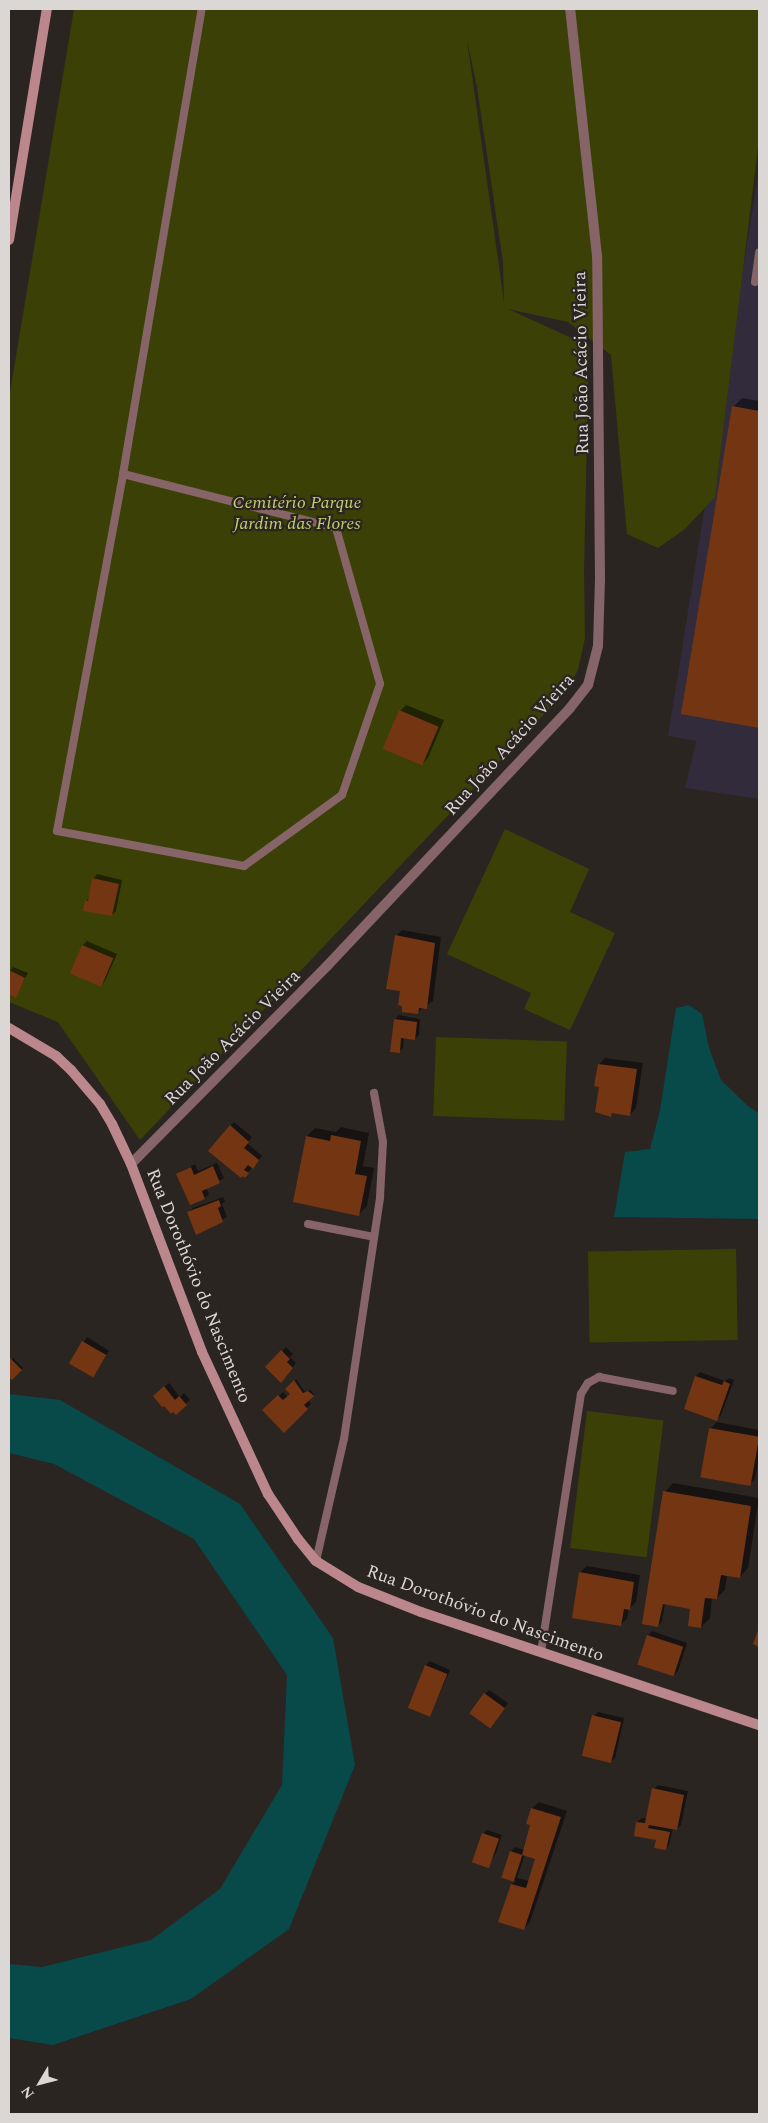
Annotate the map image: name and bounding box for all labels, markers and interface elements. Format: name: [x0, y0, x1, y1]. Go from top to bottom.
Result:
street label: Rua João Acácio Vieira: [570, 271, 594, 455]
park label: Cemitério Parque Jardim das Flores: [233, 493, 361, 536]
street label: Rua João Acácio Vieira: [441, 670, 579, 820]
street label: Rua João Acácio Vieira: [161, 966, 305, 1110]
street label: Rua Dorothóvio do Nascimento: [141, 1166, 255, 1406]
street label: Rua Dorothóvio do Nascimento: [363, 1561, 607, 1667]
north arrow: [15, 2058, 65, 2108]
text: N: [16, 2081, 39, 2103]

